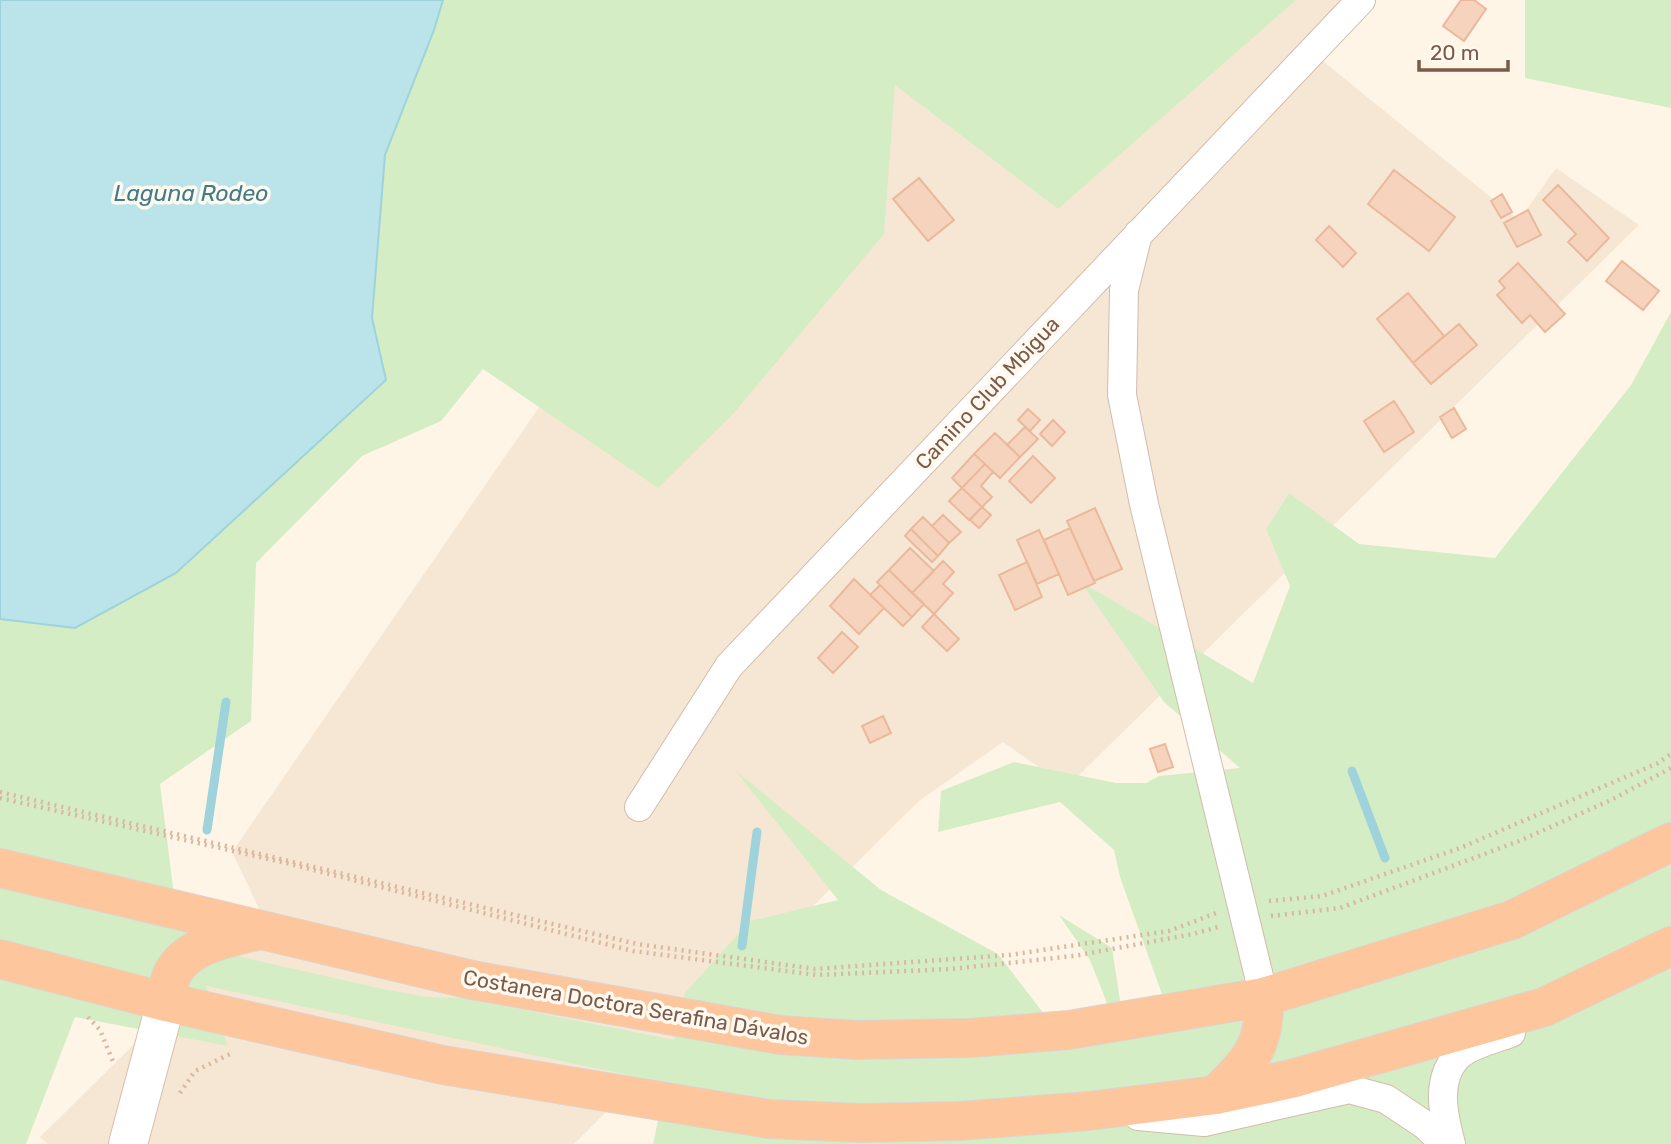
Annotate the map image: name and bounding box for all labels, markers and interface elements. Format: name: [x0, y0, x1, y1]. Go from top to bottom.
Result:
scale bar: [1419, 28, 1508, 72]
text: 20 m: [1430, 40, 1479, 65]
water label: Laguna Rodeo: [114, 179, 268, 207]
street label: Camino Club Mbigua: [910, 311, 1064, 475]
street label: Costanera Doctora Serafina Dávalos: [461, 964, 811, 1050]

